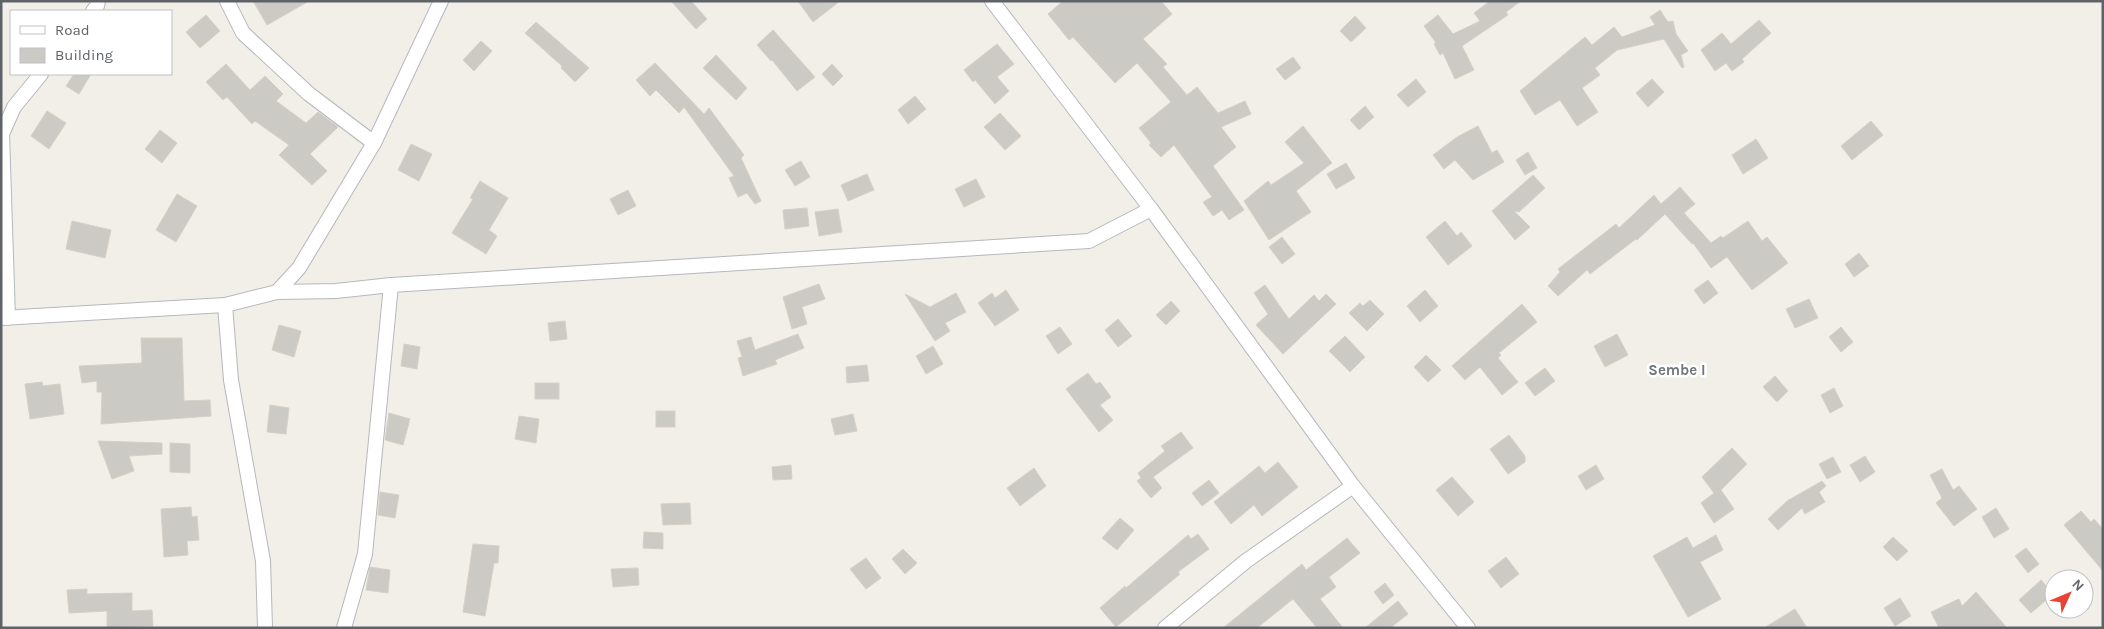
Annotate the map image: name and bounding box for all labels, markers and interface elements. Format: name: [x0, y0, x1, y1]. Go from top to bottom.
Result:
legend: [10, 10, 172, 75]
text: Road: [55, 21, 90, 39]
text: Building: [55, 46, 113, 64]
district label: Sembe I: [1648, 361, 1706, 379]
north arrow: [2044, 569, 2094, 619]
text: N: [2068, 576, 2088, 595]

